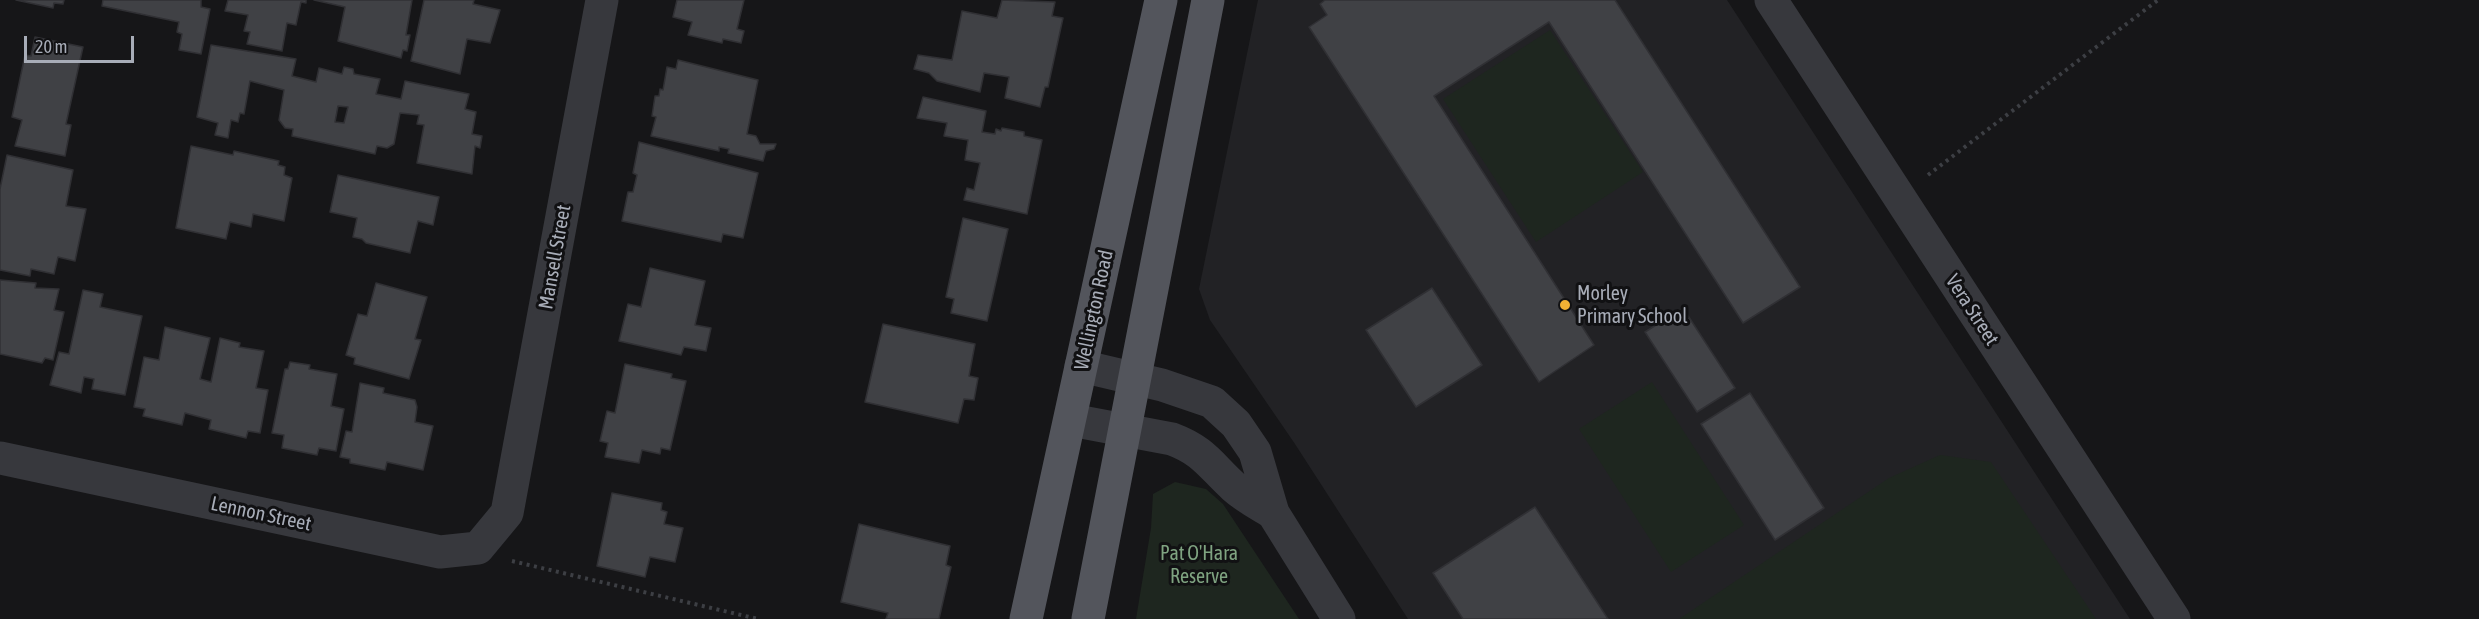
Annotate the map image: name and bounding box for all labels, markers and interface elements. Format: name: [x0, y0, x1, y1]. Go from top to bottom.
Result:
scale bar: [27, 24, 136, 62]
text: 20 m: [35, 36, 67, 57]
street label: Mansell Street: [534, 203, 576, 311]
street label: Wellington Road: [1070, 248, 1118, 372]
street label: Vera Street: [1940, 270, 2004, 350]
place label: Morley Primary School: [1577, 282, 1687, 329]
marker: Morley Primary School: [1558, 298, 1572, 312]
street label: Lennon Street: [209, 492, 313, 536]
park label: Pat O'Hara Reserve: [1160, 542, 1238, 589]

